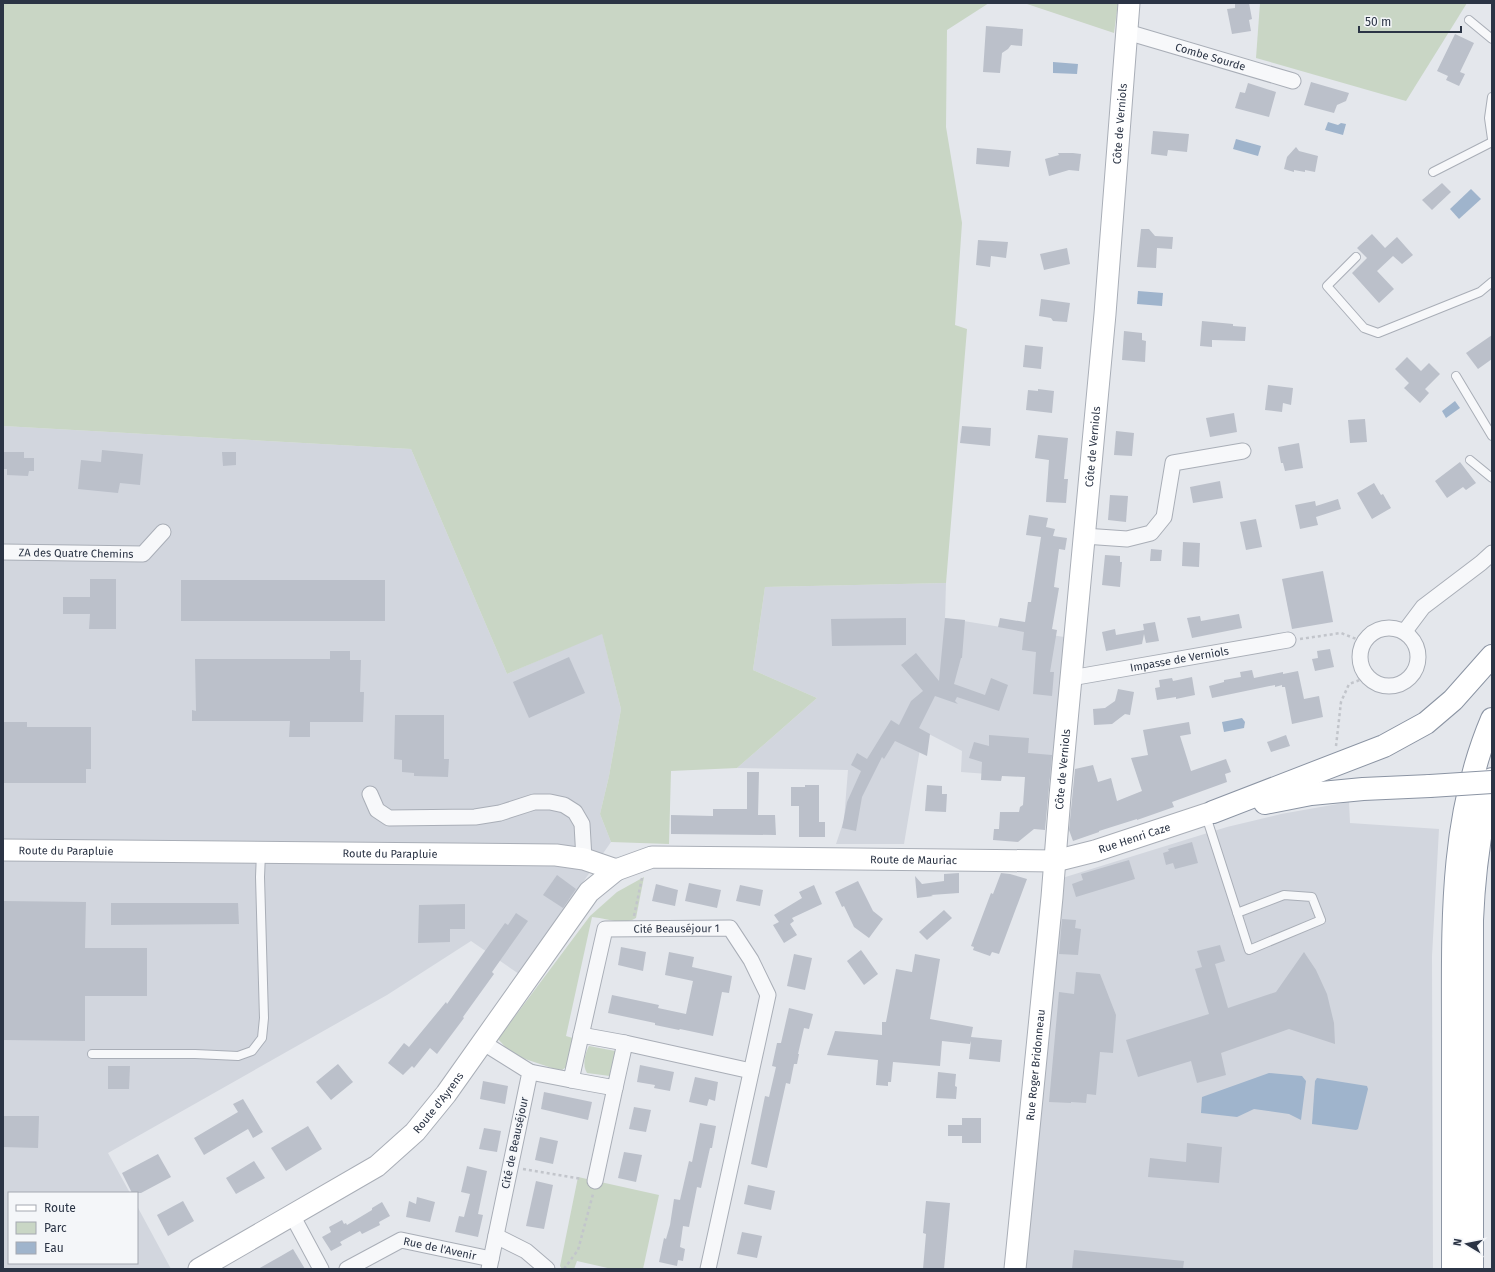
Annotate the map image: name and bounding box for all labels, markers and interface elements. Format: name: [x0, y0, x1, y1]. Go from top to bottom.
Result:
scale bar: [1359, 8, 1461, 34]
text: 50 m: [1365, 15, 1391, 29]
street label: Combe Sourde: [1174, 40, 1247, 73]
street label: Côte de Verniols: [1110, 83, 1129, 165]
street label: Côte de Verniols: [1082, 406, 1103, 488]
street label: ZA des Quatre Chemins: [18, 546, 134, 560]
street label: Impasse de Verniols: [1129, 644, 1230, 674]
street label: Côte de Verniols: [1052, 728, 1073, 810]
street label: Rue Henri Caze: [1097, 820, 1172, 856]
street label: Route du Parapluie: [18, 844, 114, 857]
street label: Route du Parapluie: [342, 847, 438, 860]
street label: Route de Mauriac: [870, 853, 957, 867]
street label: Cité Beauséjour 1: [633, 922, 720, 935]
street label: Rue Roger Bridonneau: [1023, 1009, 1047, 1121]
street label: Route d'Ayrens: [410, 1070, 466, 1136]
street label: Cité de Beauséjour: [499, 1095, 531, 1190]
legend: [8, 1192, 138, 1264]
text: Route: [44, 1201, 76, 1215]
text: Parc: [44, 1221, 67, 1235]
north arrow: [1447, 1224, 1487, 1264]
street label: Rue de l'Avenir: [402, 1234, 478, 1262]
text: N: [1451, 1238, 1465, 1247]
text: Eau: [44, 1241, 64, 1255]

